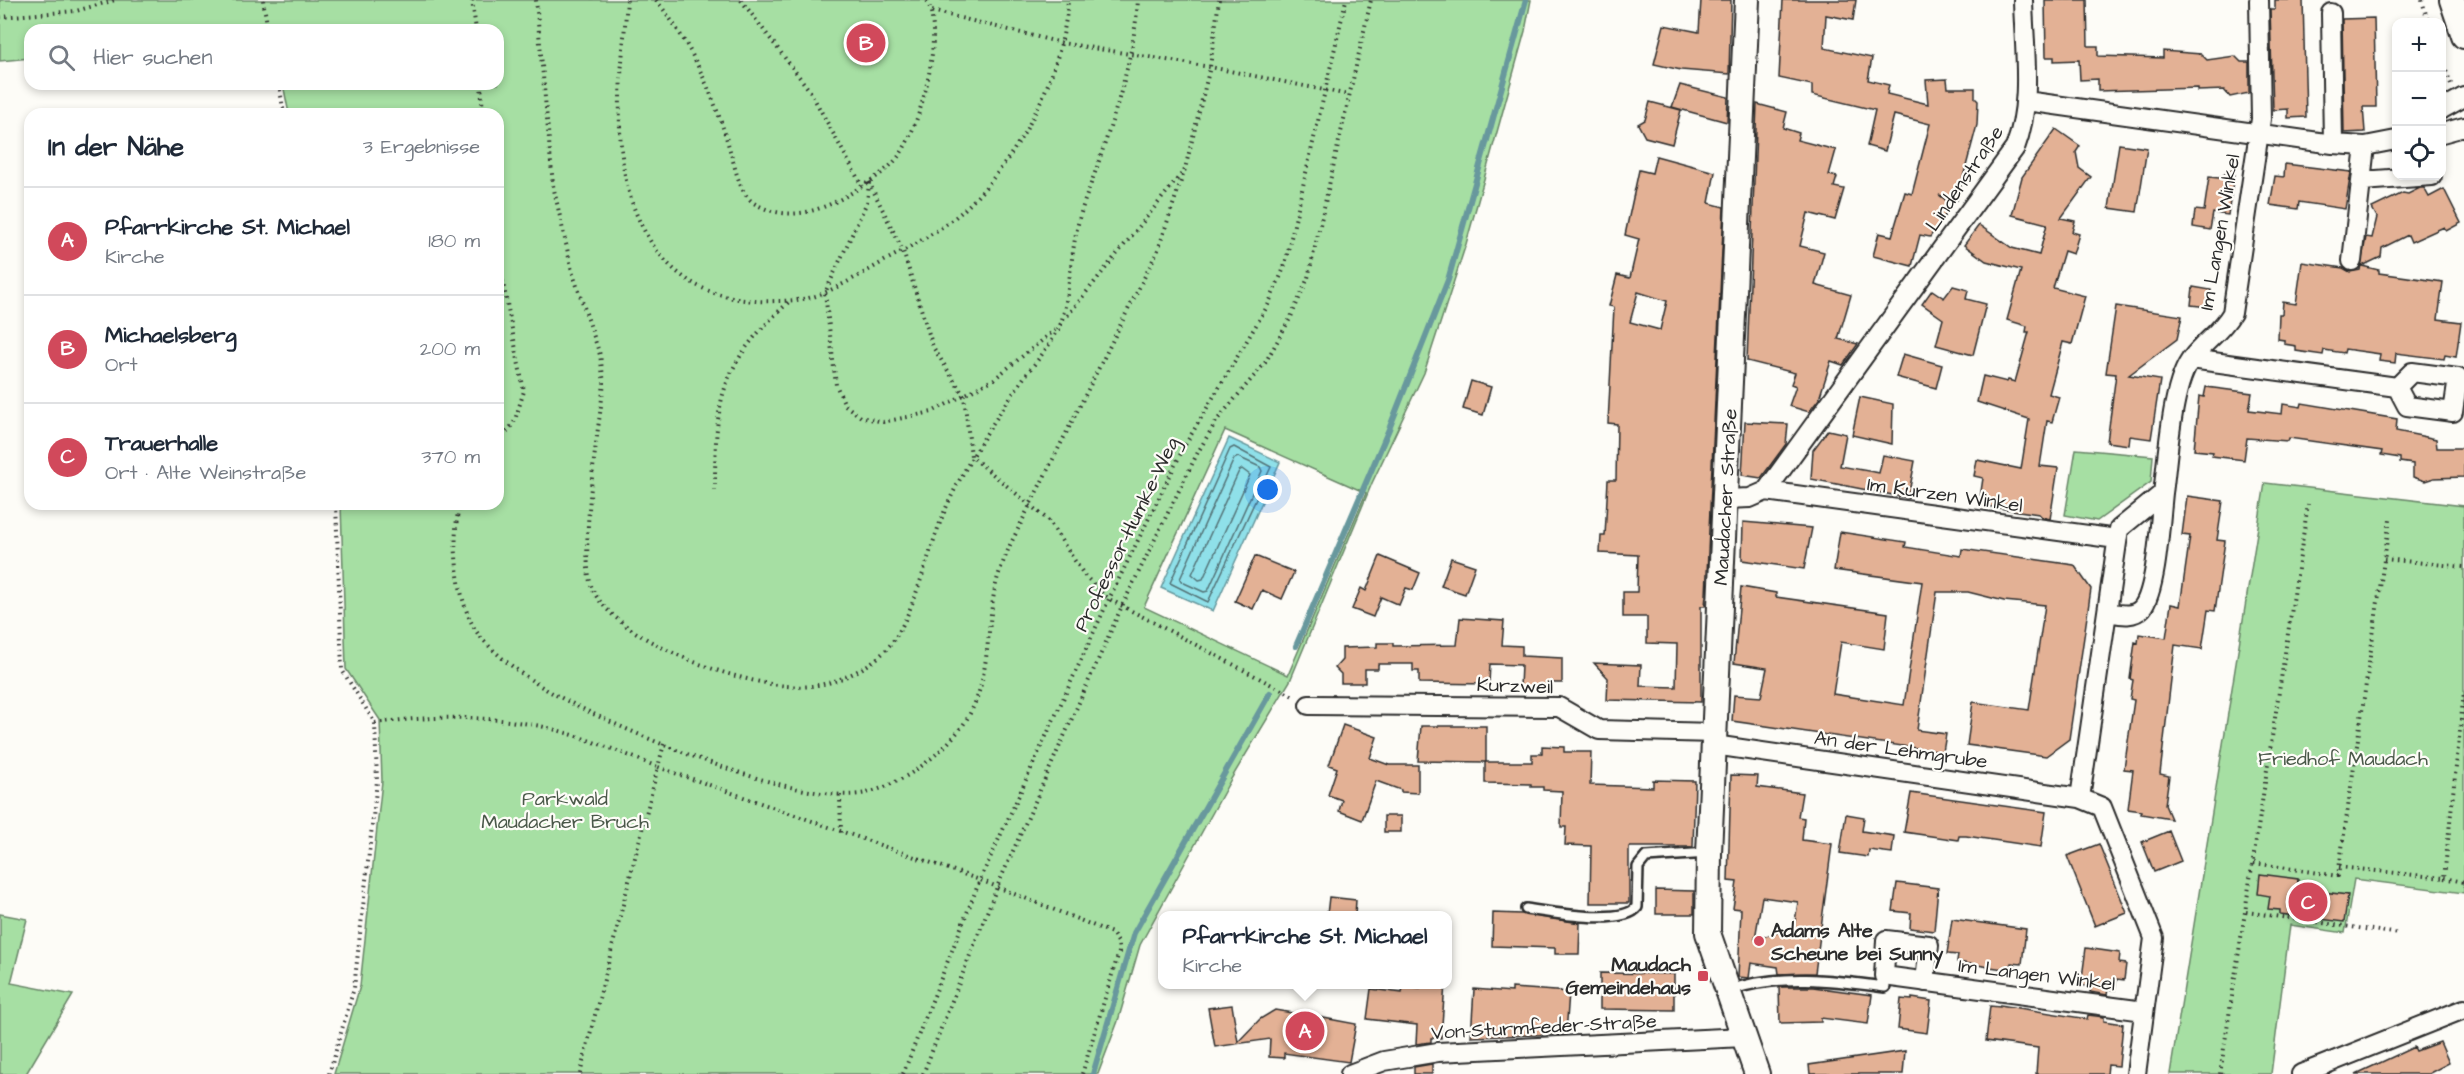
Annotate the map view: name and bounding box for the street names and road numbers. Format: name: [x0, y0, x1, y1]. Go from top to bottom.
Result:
street label: Lindenstraße: [1919, 120, 2011, 237]
street label: Im Langen Winkel: [2192, 152, 2248, 313]
street label: Maudacher Straße: [1707, 408, 1745, 586]
street label: Professor-Humke-Weg: [1068, 432, 1187, 637]
street label: Im Kurzen Winkel: [1865, 470, 2024, 520]
street label: Kurzweil: [1476, 671, 1554, 701]
street label: An der Lehmgrube: [1812, 724, 1989, 777]
street label: Im Langen Winkel: [1957, 951, 2117, 999]
street label: Von-Sturmfeder-Straße: [1431, 1007, 1658, 1047]

